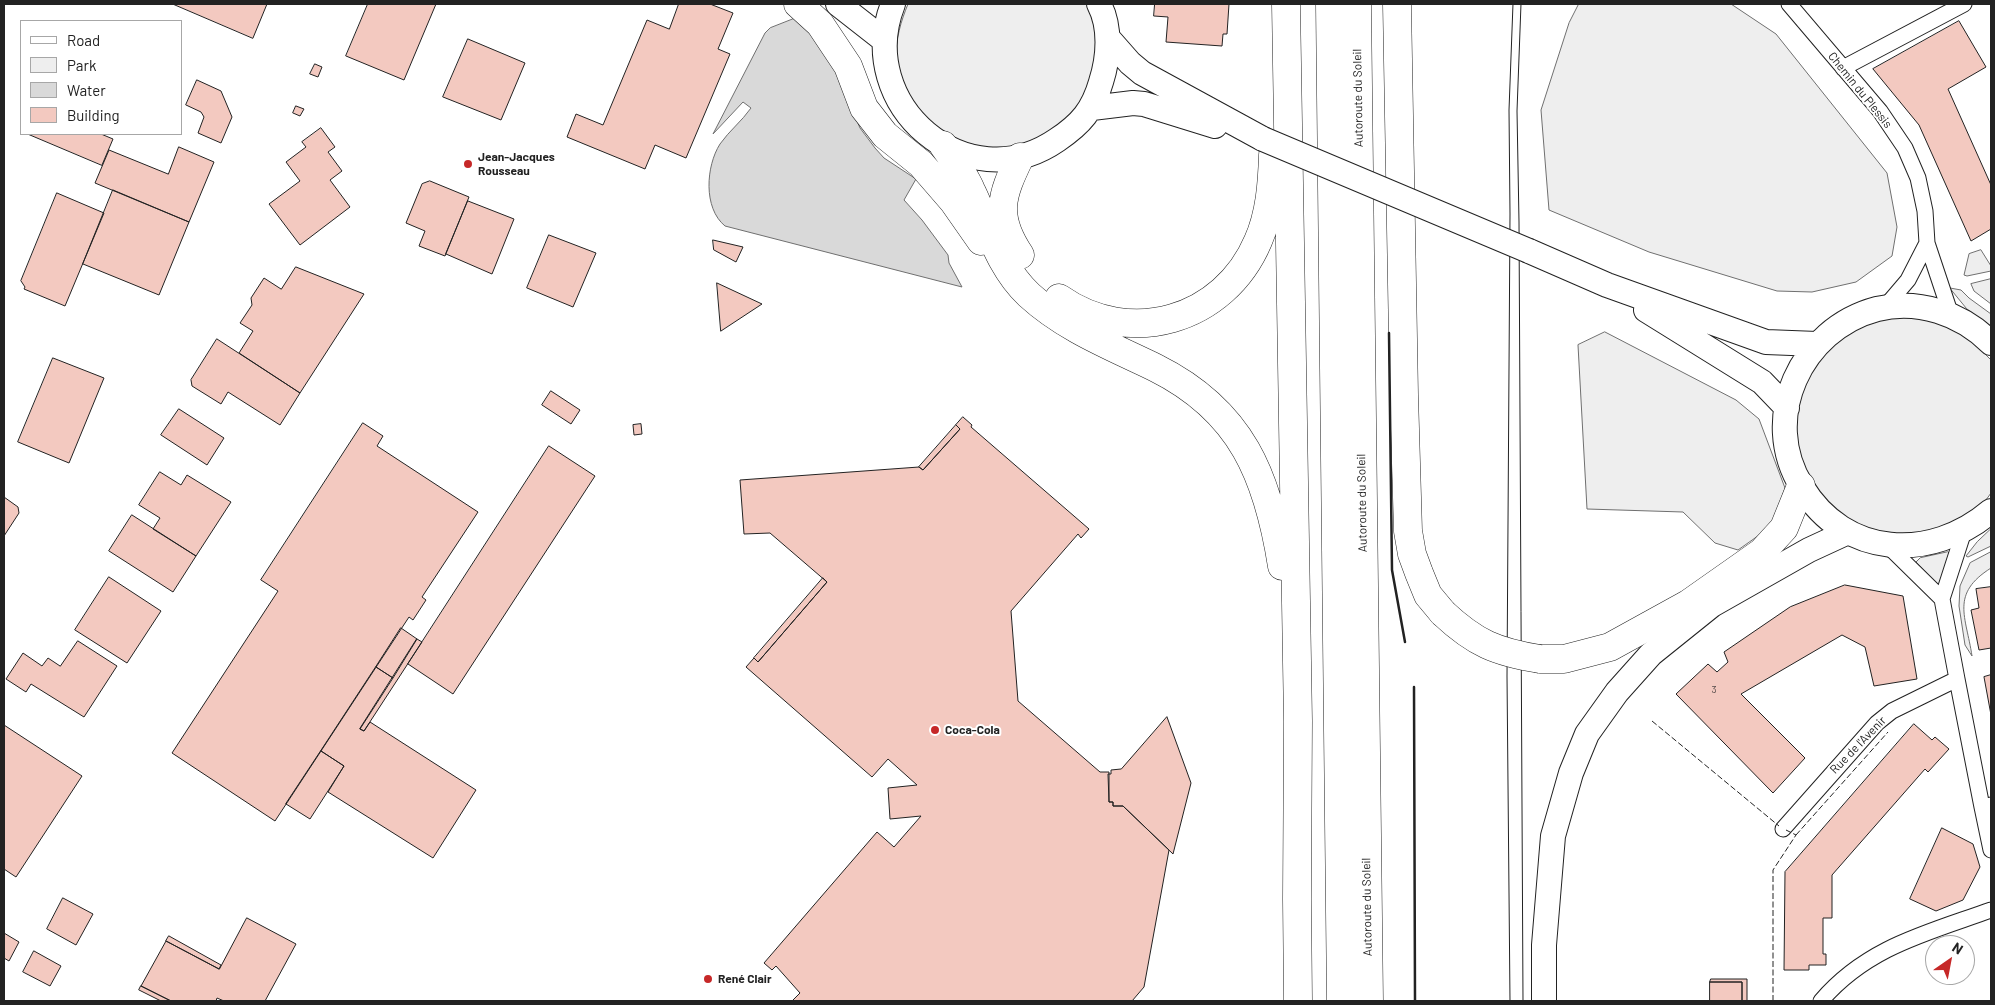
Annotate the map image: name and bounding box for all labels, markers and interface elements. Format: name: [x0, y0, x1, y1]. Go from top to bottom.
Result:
legend: [20, 20, 182, 135]
text: Road: [67, 31, 100, 49]
street label: Autoroute du Soleil: [1350, 49, 1366, 147]
street label: Chemin du Plessis: [1825, 49, 1895, 131]
text: Park: [67, 56, 96, 74]
text: Water: [67, 81, 106, 99]
text: Building: [67, 106, 120, 124]
place label: Jean-Jacques Rousseau: [478, 150, 555, 178]
marker: Jean-Jacques Rousseau: [462, 158, 474, 170]
street label: Autoroute du Soleil: [1354, 454, 1370, 552]
house number: 3: [1711, 684, 1717, 696]
street label: Rue de l'Avenir: [1827, 713, 1889, 777]
place label: Coca-Cola: [945, 723, 1000, 737]
marker: Coca-Cola: [929, 724, 941, 736]
street label: Autoroute du Soleil: [1359, 858, 1375, 956]
north arrow: [1925, 935, 1975, 985]
text: N: [1949, 938, 1966, 958]
place label: René Clair: [718, 972, 772, 986]
marker: René Clair: [702, 973, 714, 985]

